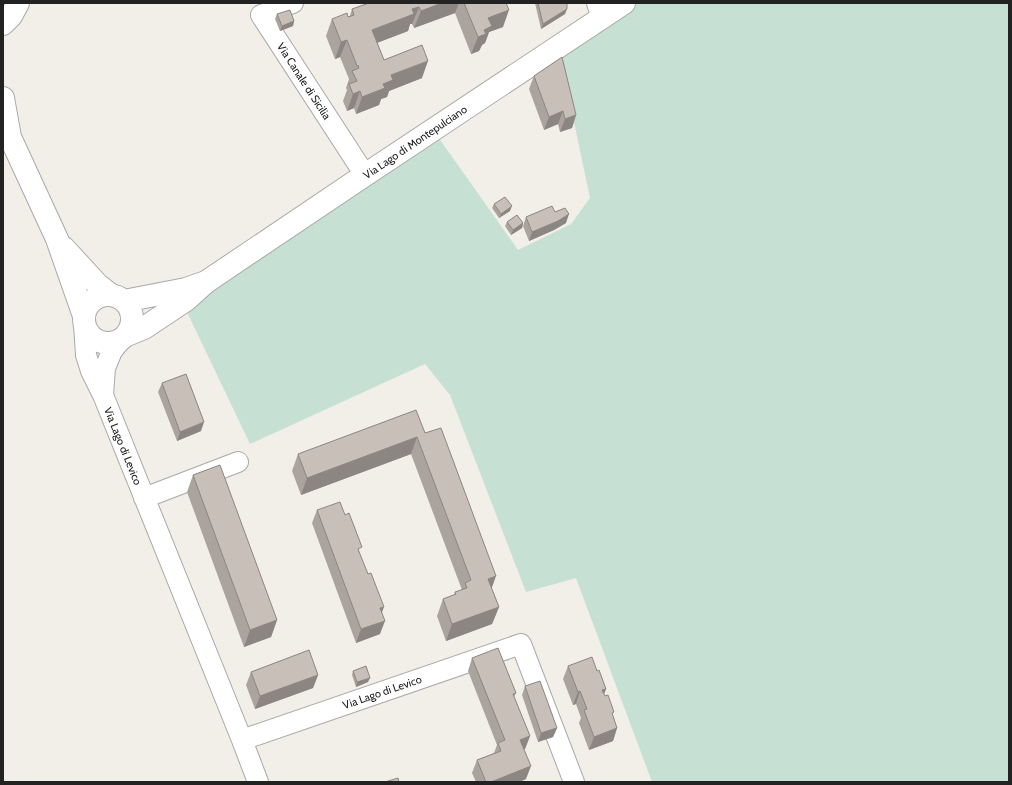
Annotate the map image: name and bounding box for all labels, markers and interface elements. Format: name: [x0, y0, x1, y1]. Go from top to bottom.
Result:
street label: Via Canale di Sicilia: [274, 40, 334, 123]
street label: Via Lago di Montepulciano: [360, 102, 470, 182]
street label: Via Lago di Levico: [101, 405, 145, 487]
street label: Via Lago di Levico: [341, 672, 423, 712]

